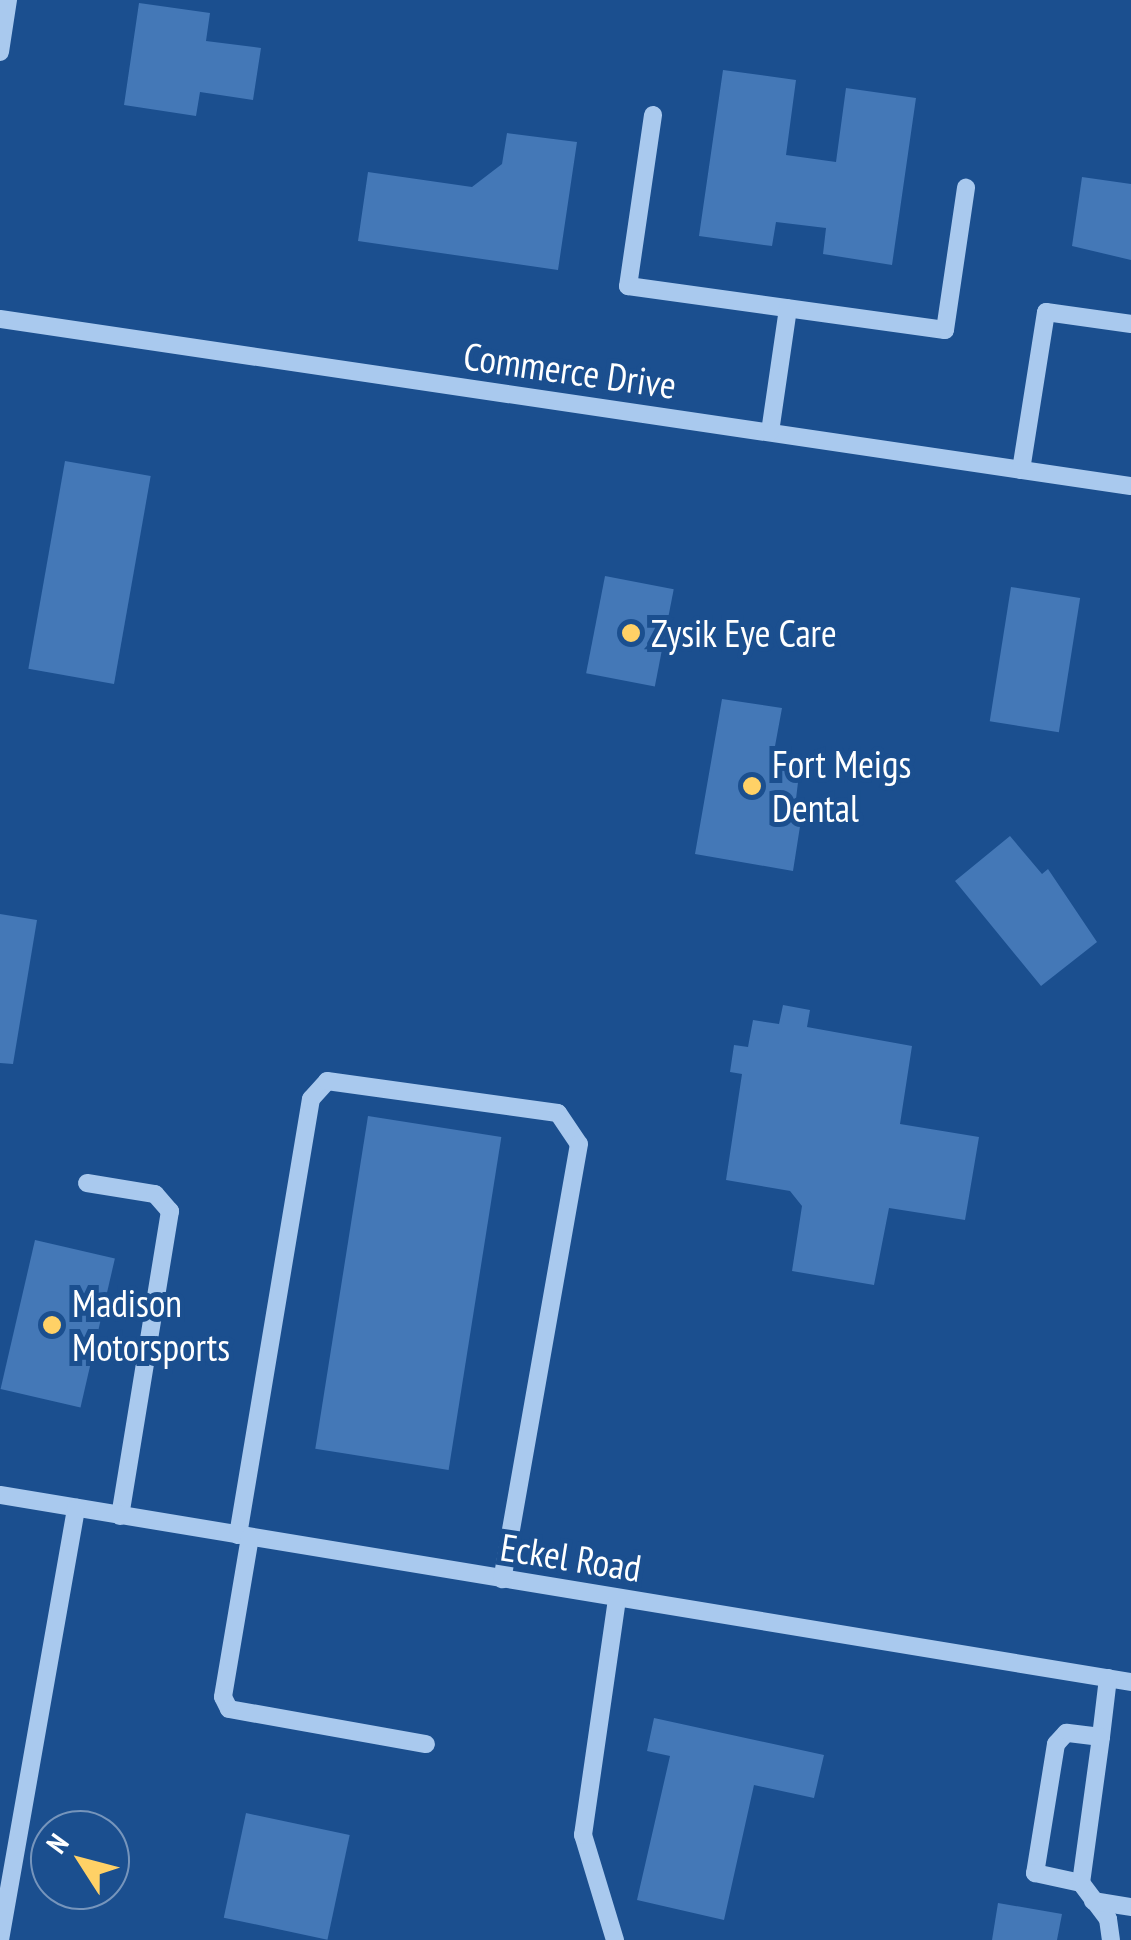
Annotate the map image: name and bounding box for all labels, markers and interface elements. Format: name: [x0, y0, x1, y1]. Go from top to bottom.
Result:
street label: Commerce Drive: [461, 333, 679, 407]
place label: Zysik Eye Care: [651, 610, 838, 656]
marker: Zysik Eye Care: [620, 622, 642, 644]
place label: Fort Meigs Dental: [772, 741, 911, 831]
marker: Fort Meigs Dental: [741, 775, 763, 797]
place label: Madison Motorsports: [72, 1280, 230, 1370]
marker: Madison Motorsports: [41, 1314, 63, 1336]
street label: Eckel Road: [497, 1523, 645, 1591]
north arrow: [30, 1810, 130, 1910]
text: N: [38, 1826, 76, 1860]

